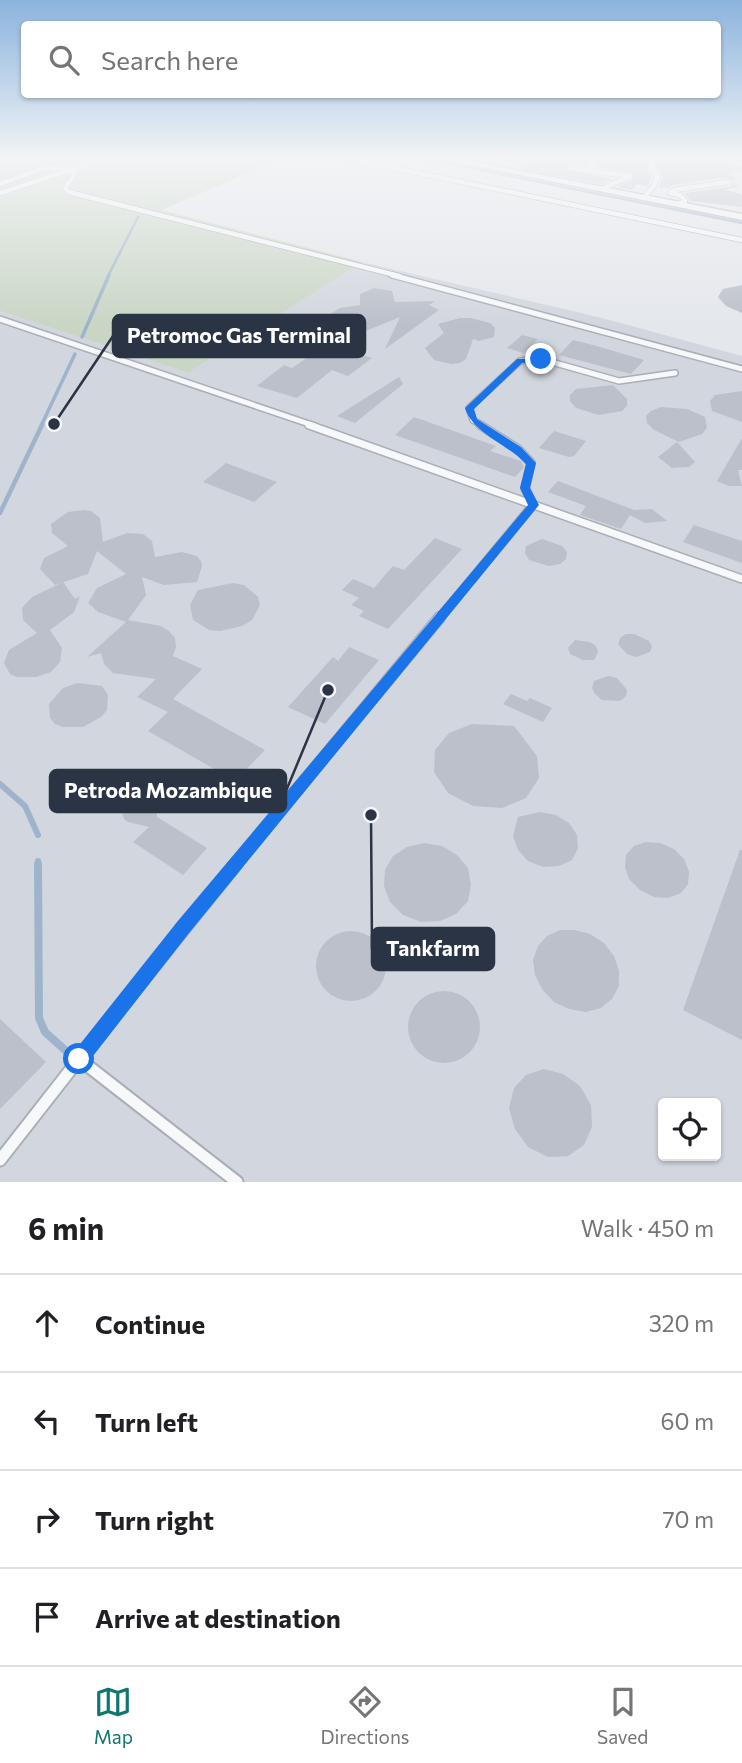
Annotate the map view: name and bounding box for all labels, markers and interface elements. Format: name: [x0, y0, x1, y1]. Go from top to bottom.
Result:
search box: [21, 21, 721, 98]
icon: search: [45, 41, 83, 79]
text: Search here: [101, 44, 239, 75]
callout: Petromoc Gas Terminal: [113, 315, 365, 357]
text: Petromoc Gas Terminal: [127, 322, 351, 347]
route end: [525, 343, 556, 374]
callout: Petroda Mozambique: [50, 770, 286, 812]
text: Petroda Mozambique: [64, 777, 272, 802]
callout: Tankfarm: [372, 928, 494, 970]
text: Tankfarm: [386, 935, 480, 960]
route start: [63, 1043, 94, 1074]
map controls: [658, 1098, 721, 1161]
button: locate: [658, 1098, 721, 1161]
text: 6 min: [28, 1209, 104, 1246]
text: Walk · 450 m: [581, 1214, 714, 1242]
icon: ahead: [28, 1304, 66, 1342]
text: Continue: [95, 1308, 205, 1339]
text: 320 m: [649, 1309, 714, 1337]
icon: left: [28, 1402, 66, 1440]
text: Turn left: [95, 1406, 198, 1437]
text: 60 m: [661, 1407, 714, 1435]
icon: right: [28, 1500, 66, 1538]
text: Turn right: [95, 1504, 214, 1535]
text: 70 m: [662, 1505, 714, 1533]
icon: arrive: [28, 1598, 66, 1636]
text: Arrive at destination: [95, 1602, 341, 1633]
tab: Map: [94, 1683, 133, 1748]
tab: Directions: [320, 1683, 410, 1748]
tab: Saved: [597, 1683, 648, 1748]

